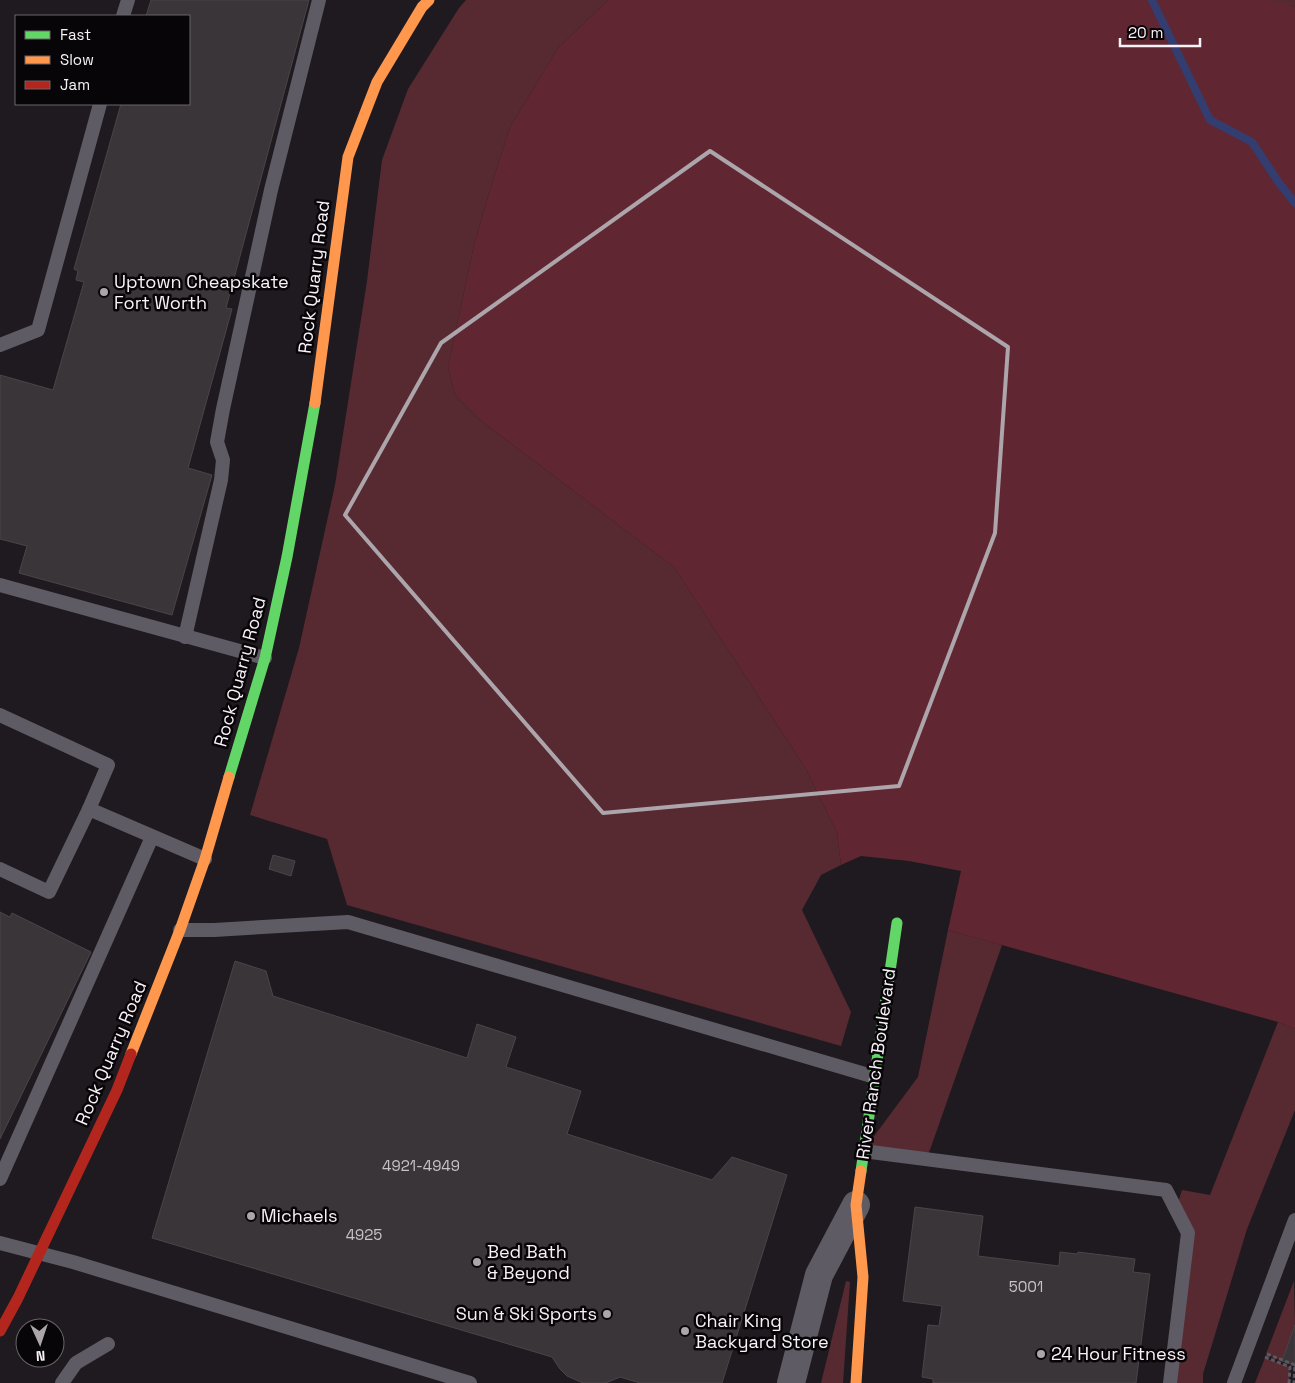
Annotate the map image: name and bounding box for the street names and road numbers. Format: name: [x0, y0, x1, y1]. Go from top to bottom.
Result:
street label: Rock Quarry Road: [293, 199, 334, 355]
street label: Rock Quarry Road: [208, 594, 271, 749]
street label: River Ranch Boulevard: [851, 967, 900, 1161]
street label: Rock Quarry Road: [70, 977, 151, 1128]

